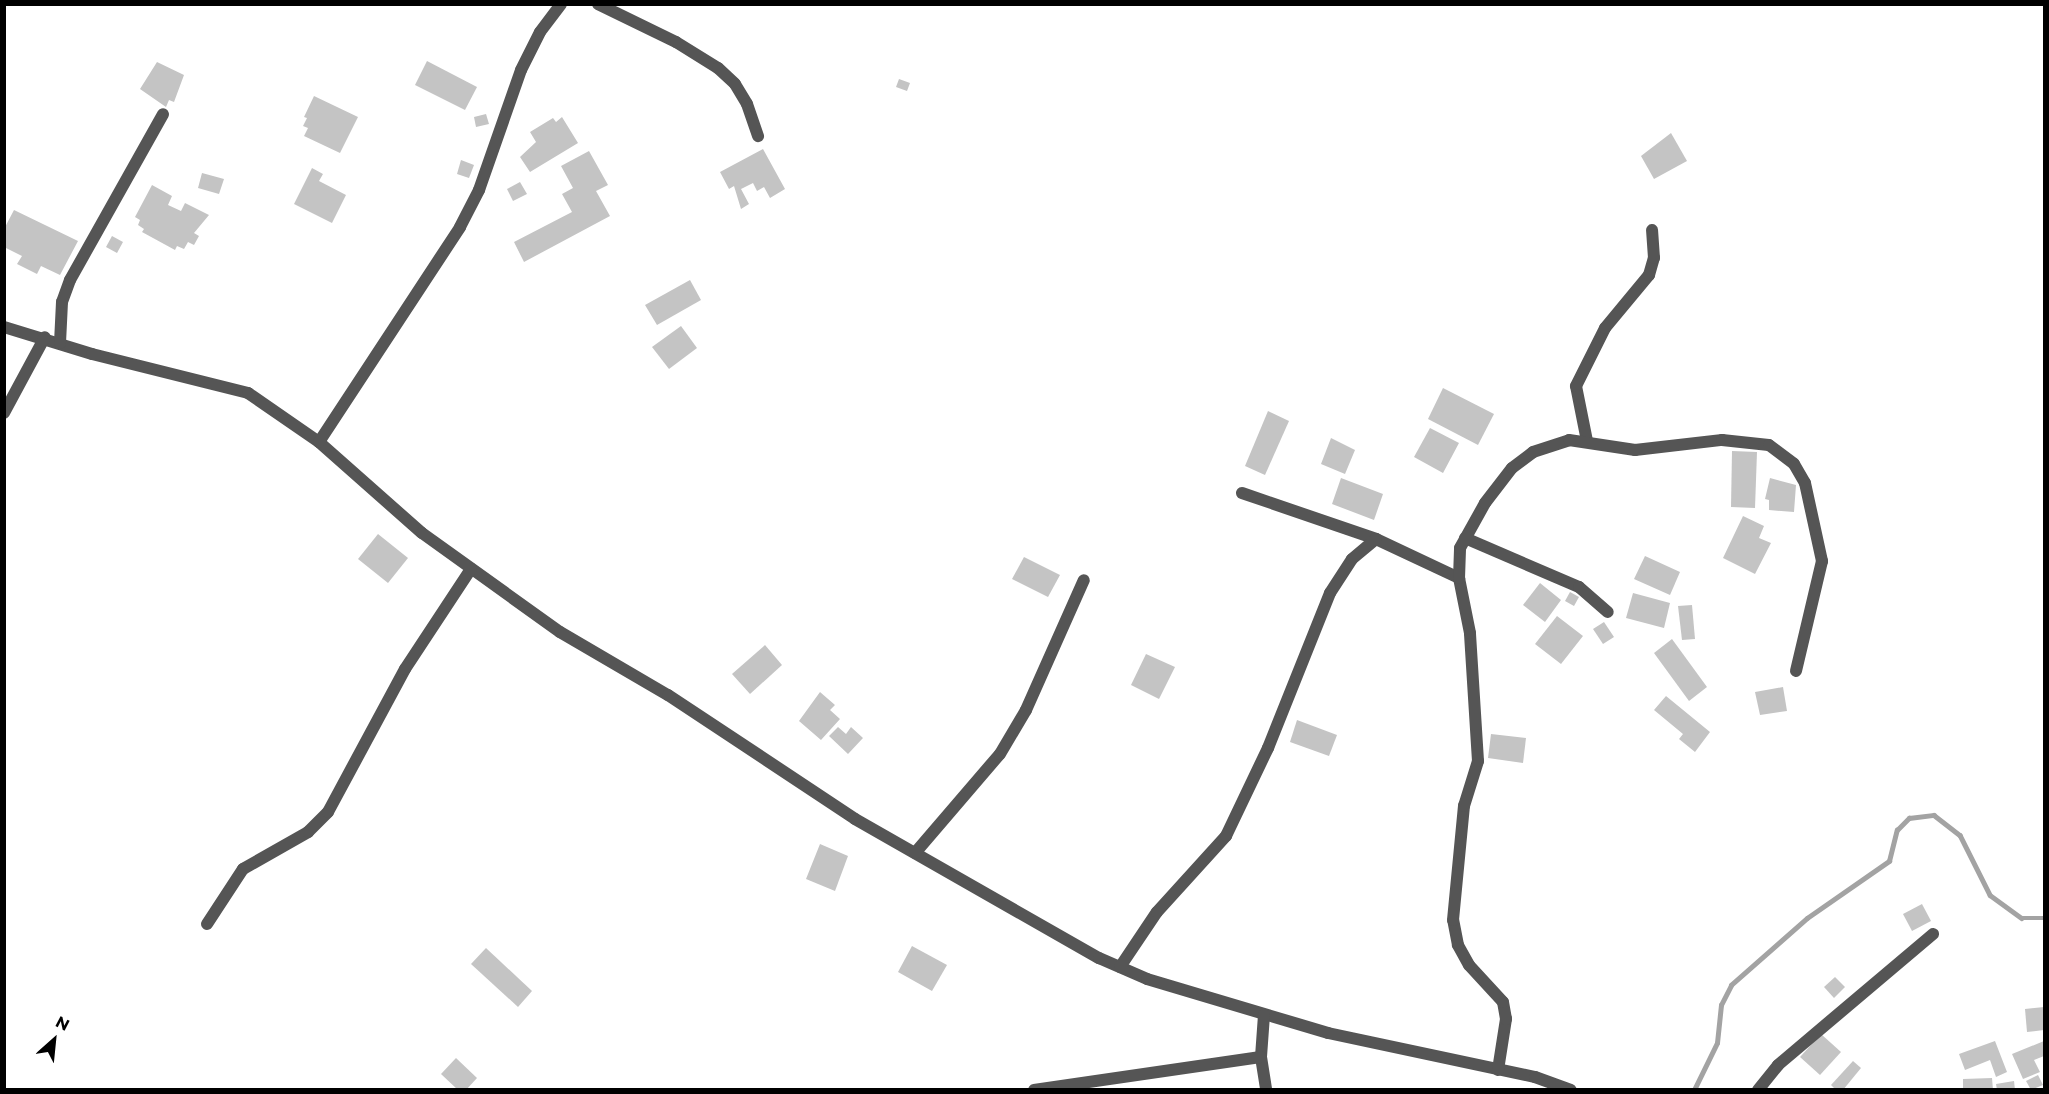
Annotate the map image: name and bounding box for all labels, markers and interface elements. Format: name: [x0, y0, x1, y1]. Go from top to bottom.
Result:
north arrow: [24, 1010, 84, 1070]
text: N: [52, 1012, 72, 1035]

